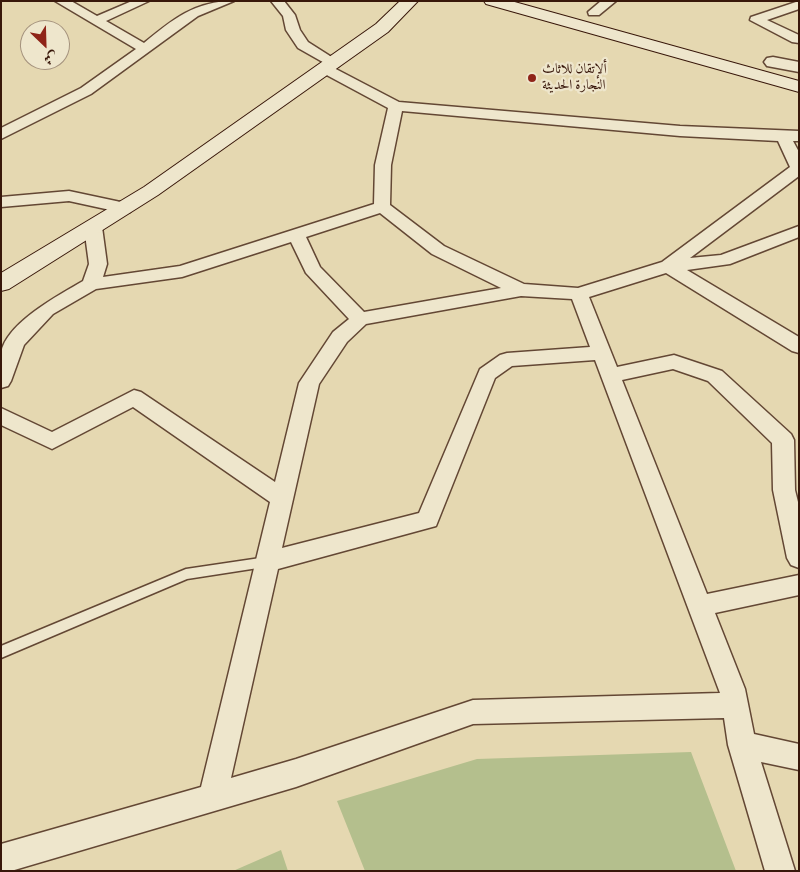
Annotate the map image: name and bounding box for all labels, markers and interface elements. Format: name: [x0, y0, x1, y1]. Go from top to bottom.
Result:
north arrow: [20, 20, 70, 70]
text: ش: [41, 48, 61, 69]
place label: ألإتقان للاثاث النجارة الحديثة: [542, 62, 607, 94]
marker: ألإتقان للاثاث النجارة الحديثة: [526, 72, 538, 84]

